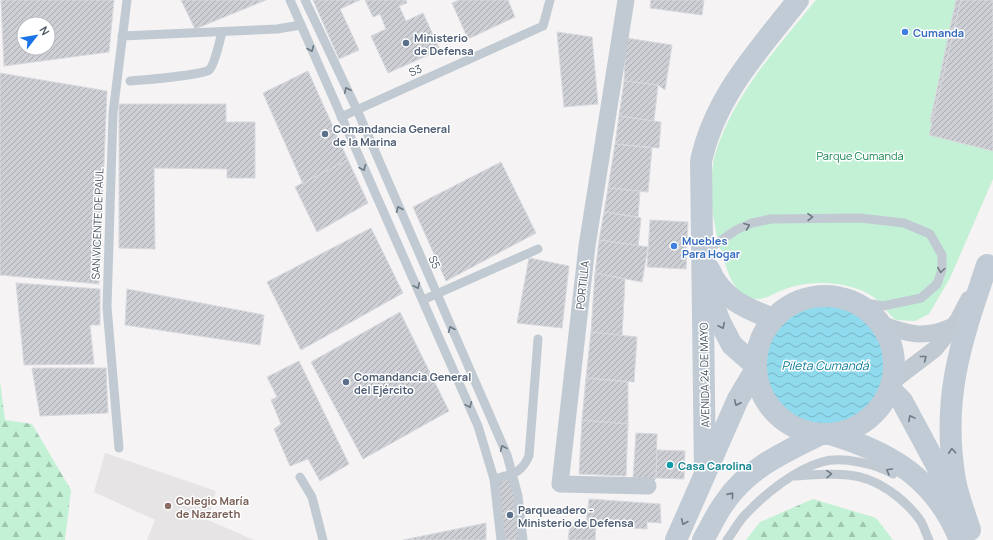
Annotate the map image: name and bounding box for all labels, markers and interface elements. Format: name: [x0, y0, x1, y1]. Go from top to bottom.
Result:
north arrow: [16, 16, 56, 56]
text: N: [37, 23, 54, 38]
place label: Cumanda: [913, 25, 964, 40]
marker: Cumanda: [900, 27, 910, 37]
place label: Ministerio de Defensa: [414, 30, 474, 58]
marker: Ministerio de Defensa: [401, 38, 411, 48]
one-way arrow: [306, 44, 314, 52]
street label: S3: [406, 61, 424, 79]
one-way arrow: [344, 87, 352, 95]
place label: Comandancia General de la Marina: [333, 121, 450, 149]
marker: Comandancia General de la Marina: [320, 129, 330, 139]
park label: Parque Cumandá: [816, 148, 904, 163]
one-way arrow: [358, 163, 366, 171]
street label: SAN VICENTE DE PAUL: [88, 168, 106, 280]
one-way arrow: [396, 206, 404, 213]
one-way arrow: [807, 213, 813, 222]
one-way arrow: [743, 222, 750, 230]
place label: Muebles Para Hogar: [682, 233, 741, 261]
marker: Muebles Para Hogar: [669, 241, 679, 251]
street label: S5: [426, 253, 444, 271]
street label: PORTILLA: [572, 260, 592, 310]
one-way arrow: [937, 266, 946, 273]
one-way arrow: [412, 282, 420, 290]
street label: AVENIDA 24 DE MAYO: [696, 322, 712, 428]
one-way arrow: [717, 322, 725, 329]
one-way arrow: [448, 325, 456, 333]
one-way arrow: [920, 356, 927, 363]
water label: Pileta Cumandá: [781, 357, 870, 374]
place label: Comandancia General del Ejército: [354, 369, 471, 397]
marker: Comandancia General del Ejército: [341, 377, 351, 387]
one-way arrow: [734, 398, 742, 406]
one-way arrow: [464, 402, 472, 409]
one-way arrow: [909, 415, 916, 422]
one-way arrow: [500, 444, 508, 451]
one-way arrow: [948, 448, 957, 455]
place label: Casa Carolina: [678, 458, 752, 473]
marker: Casa Carolina: [665, 460, 675, 470]
one-way arrow: [886, 468, 893, 475]
one-way arrow: [826, 470, 832, 478]
one-way arrow: [726, 492, 733, 499]
place label: Colegio María de Nazareth: [176, 493, 249, 521]
marker: Colegio María de Nazareth: [163, 501, 173, 511]
place label: Parqueadero - Ministerio de Defensa: [518, 502, 633, 530]
marker: Parqueadero - Ministerio de Defensa: [505, 510, 515, 520]
one-way arrow: [681, 518, 689, 525]

